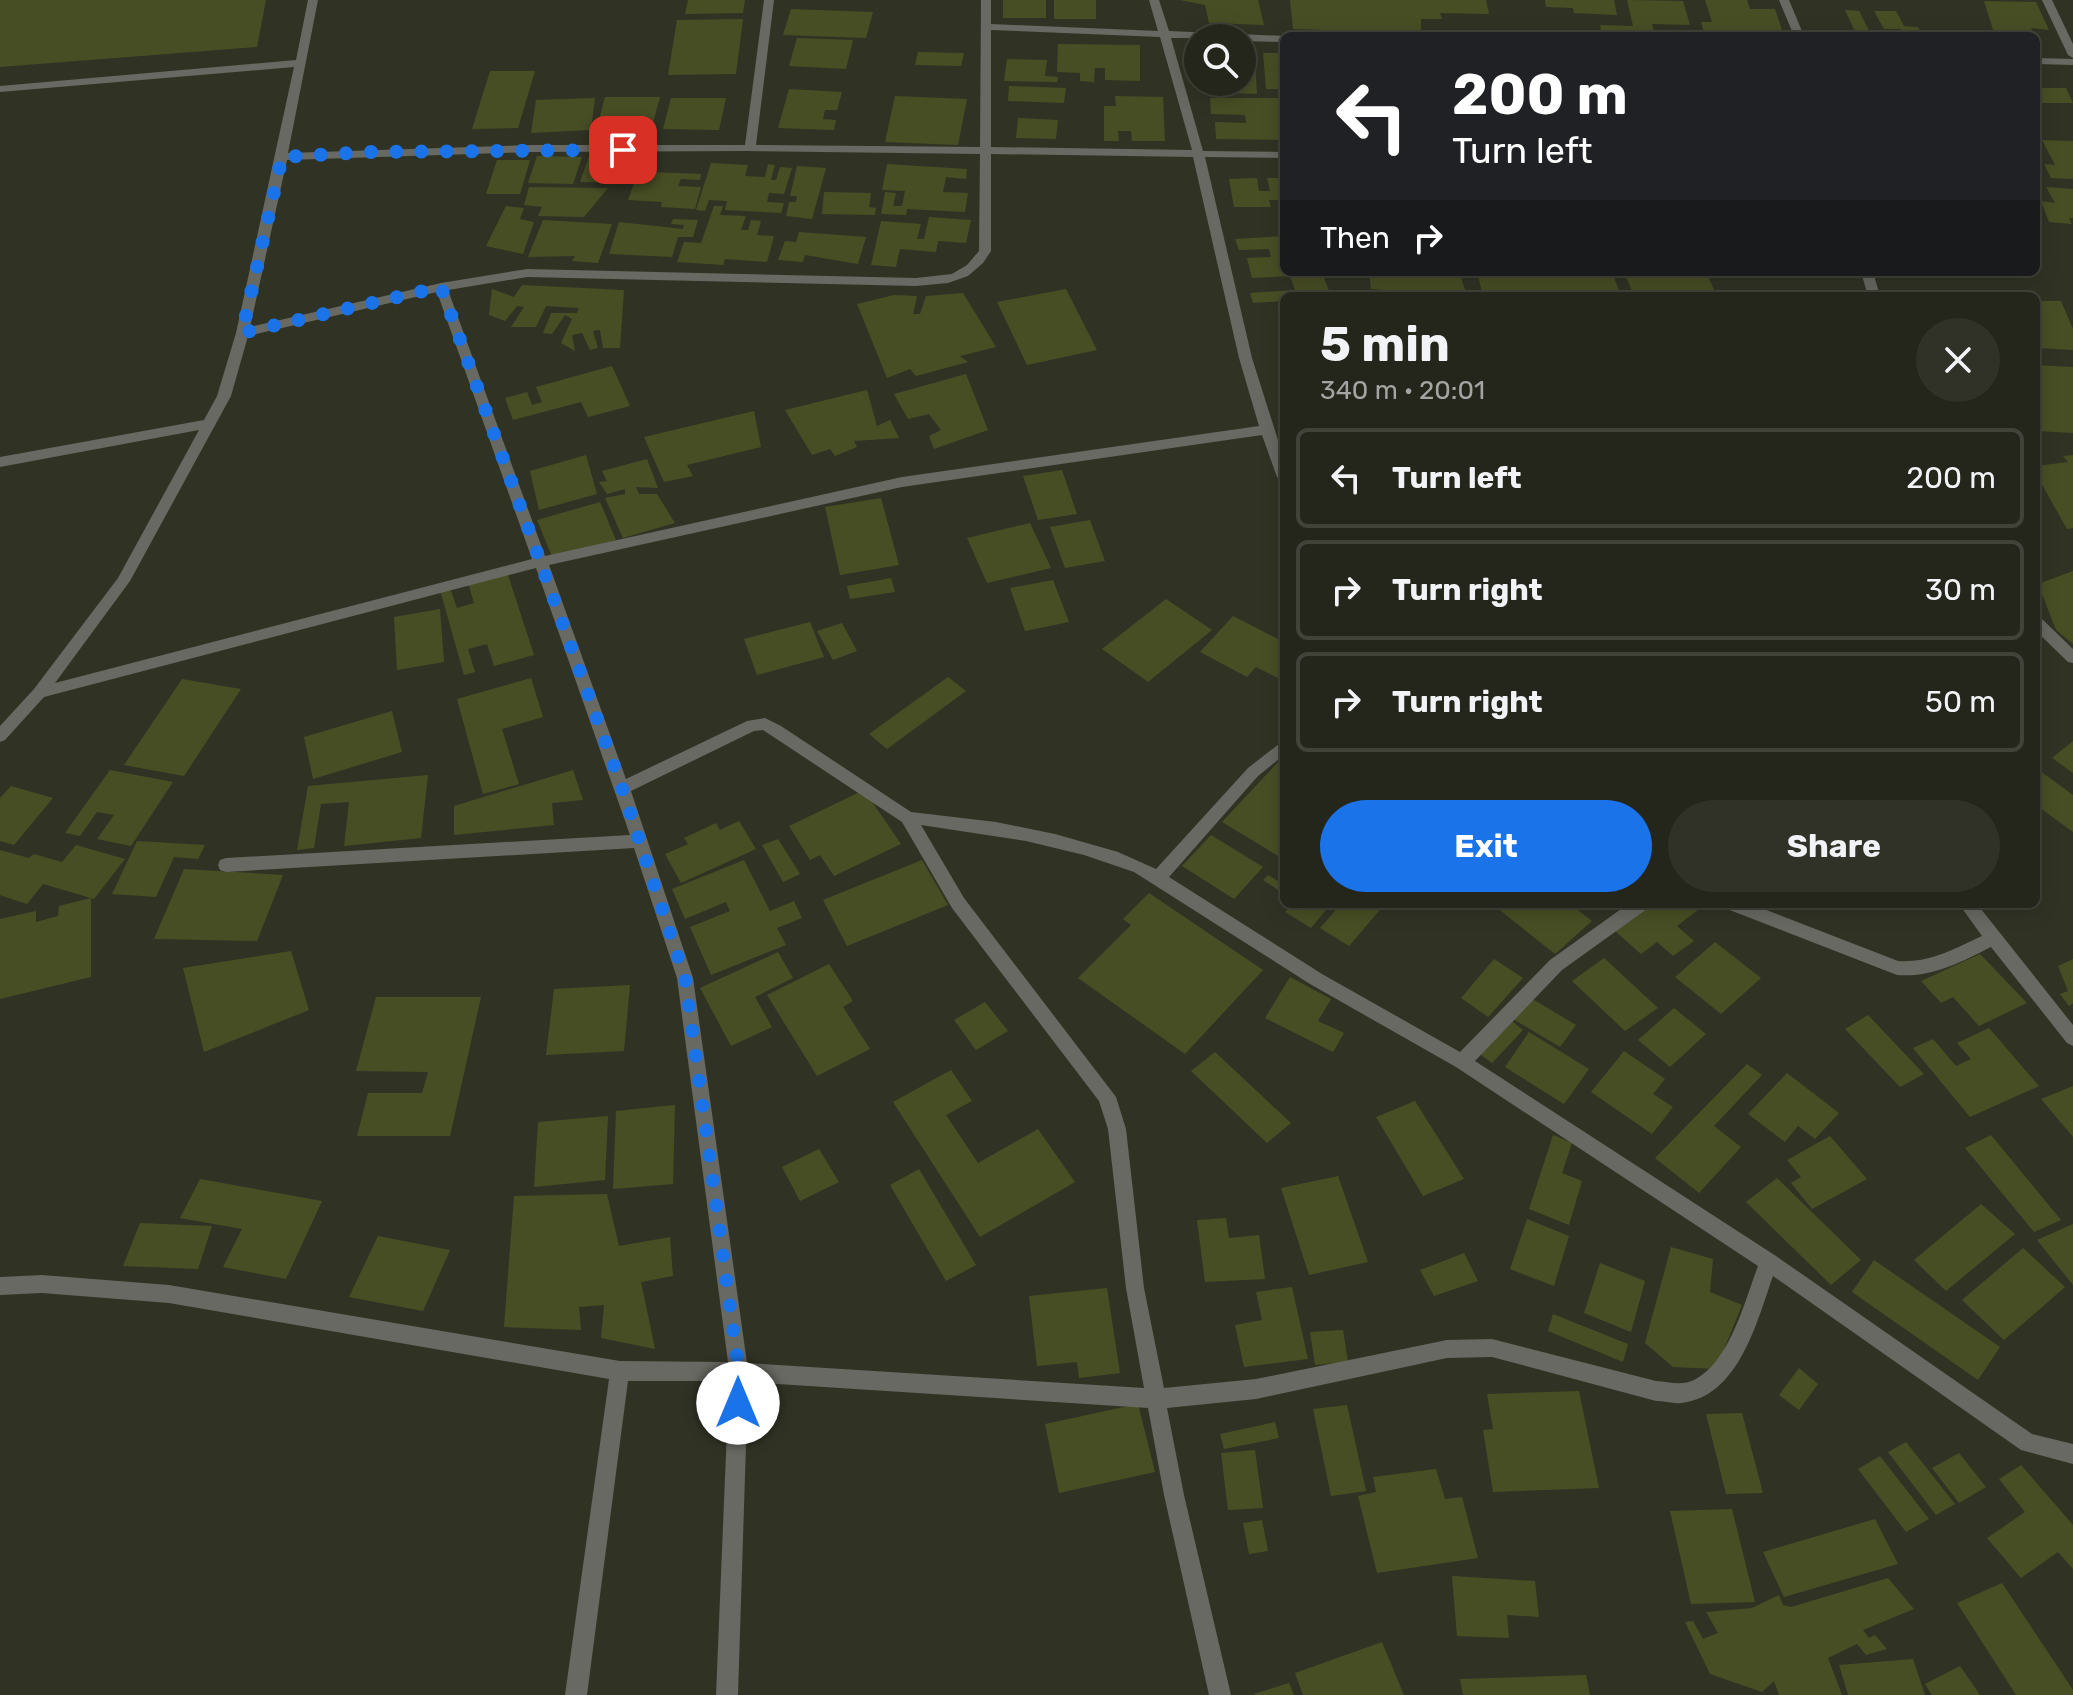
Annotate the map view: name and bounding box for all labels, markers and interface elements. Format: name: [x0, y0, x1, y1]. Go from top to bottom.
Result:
map controls: [1184, 24, 1256, 96]
button: search: [1184, 24, 1256, 96]
text: 200 m: [1452, 62, 1628, 128]
icon: left: [1320, 64, 1424, 168]
pin: [589, 116, 657, 184]
icon: arrive: [601, 128, 645, 172]
text: Turn left: [1452, 129, 1593, 172]
icon: right: [1406, 216, 1450, 260]
text: Then: [1320, 220, 1390, 256]
text: 5 min: [1320, 316, 1450, 373]
button: close: [1916, 318, 2000, 402]
text: 340 m · 20:01: [1320, 375, 1485, 406]
icon: left: [1324, 456, 1368, 500]
text: Turn left: [1392, 460, 1522, 496]
text: 200 m: [1906, 460, 1996, 496]
icon: right: [1324, 568, 1368, 612]
text: Turn right: [1392, 572, 1543, 608]
text: 30 m: [1925, 572, 1996, 608]
icon: right: [1324, 680, 1368, 724]
text: Turn right: [1392, 684, 1543, 720]
text: 50 m: [1925, 684, 1996, 720]
button: Exit: [1320, 800, 1652, 892]
button: Share: [1668, 800, 2000, 892]
position arrow: [696, 1361, 780, 1445]

